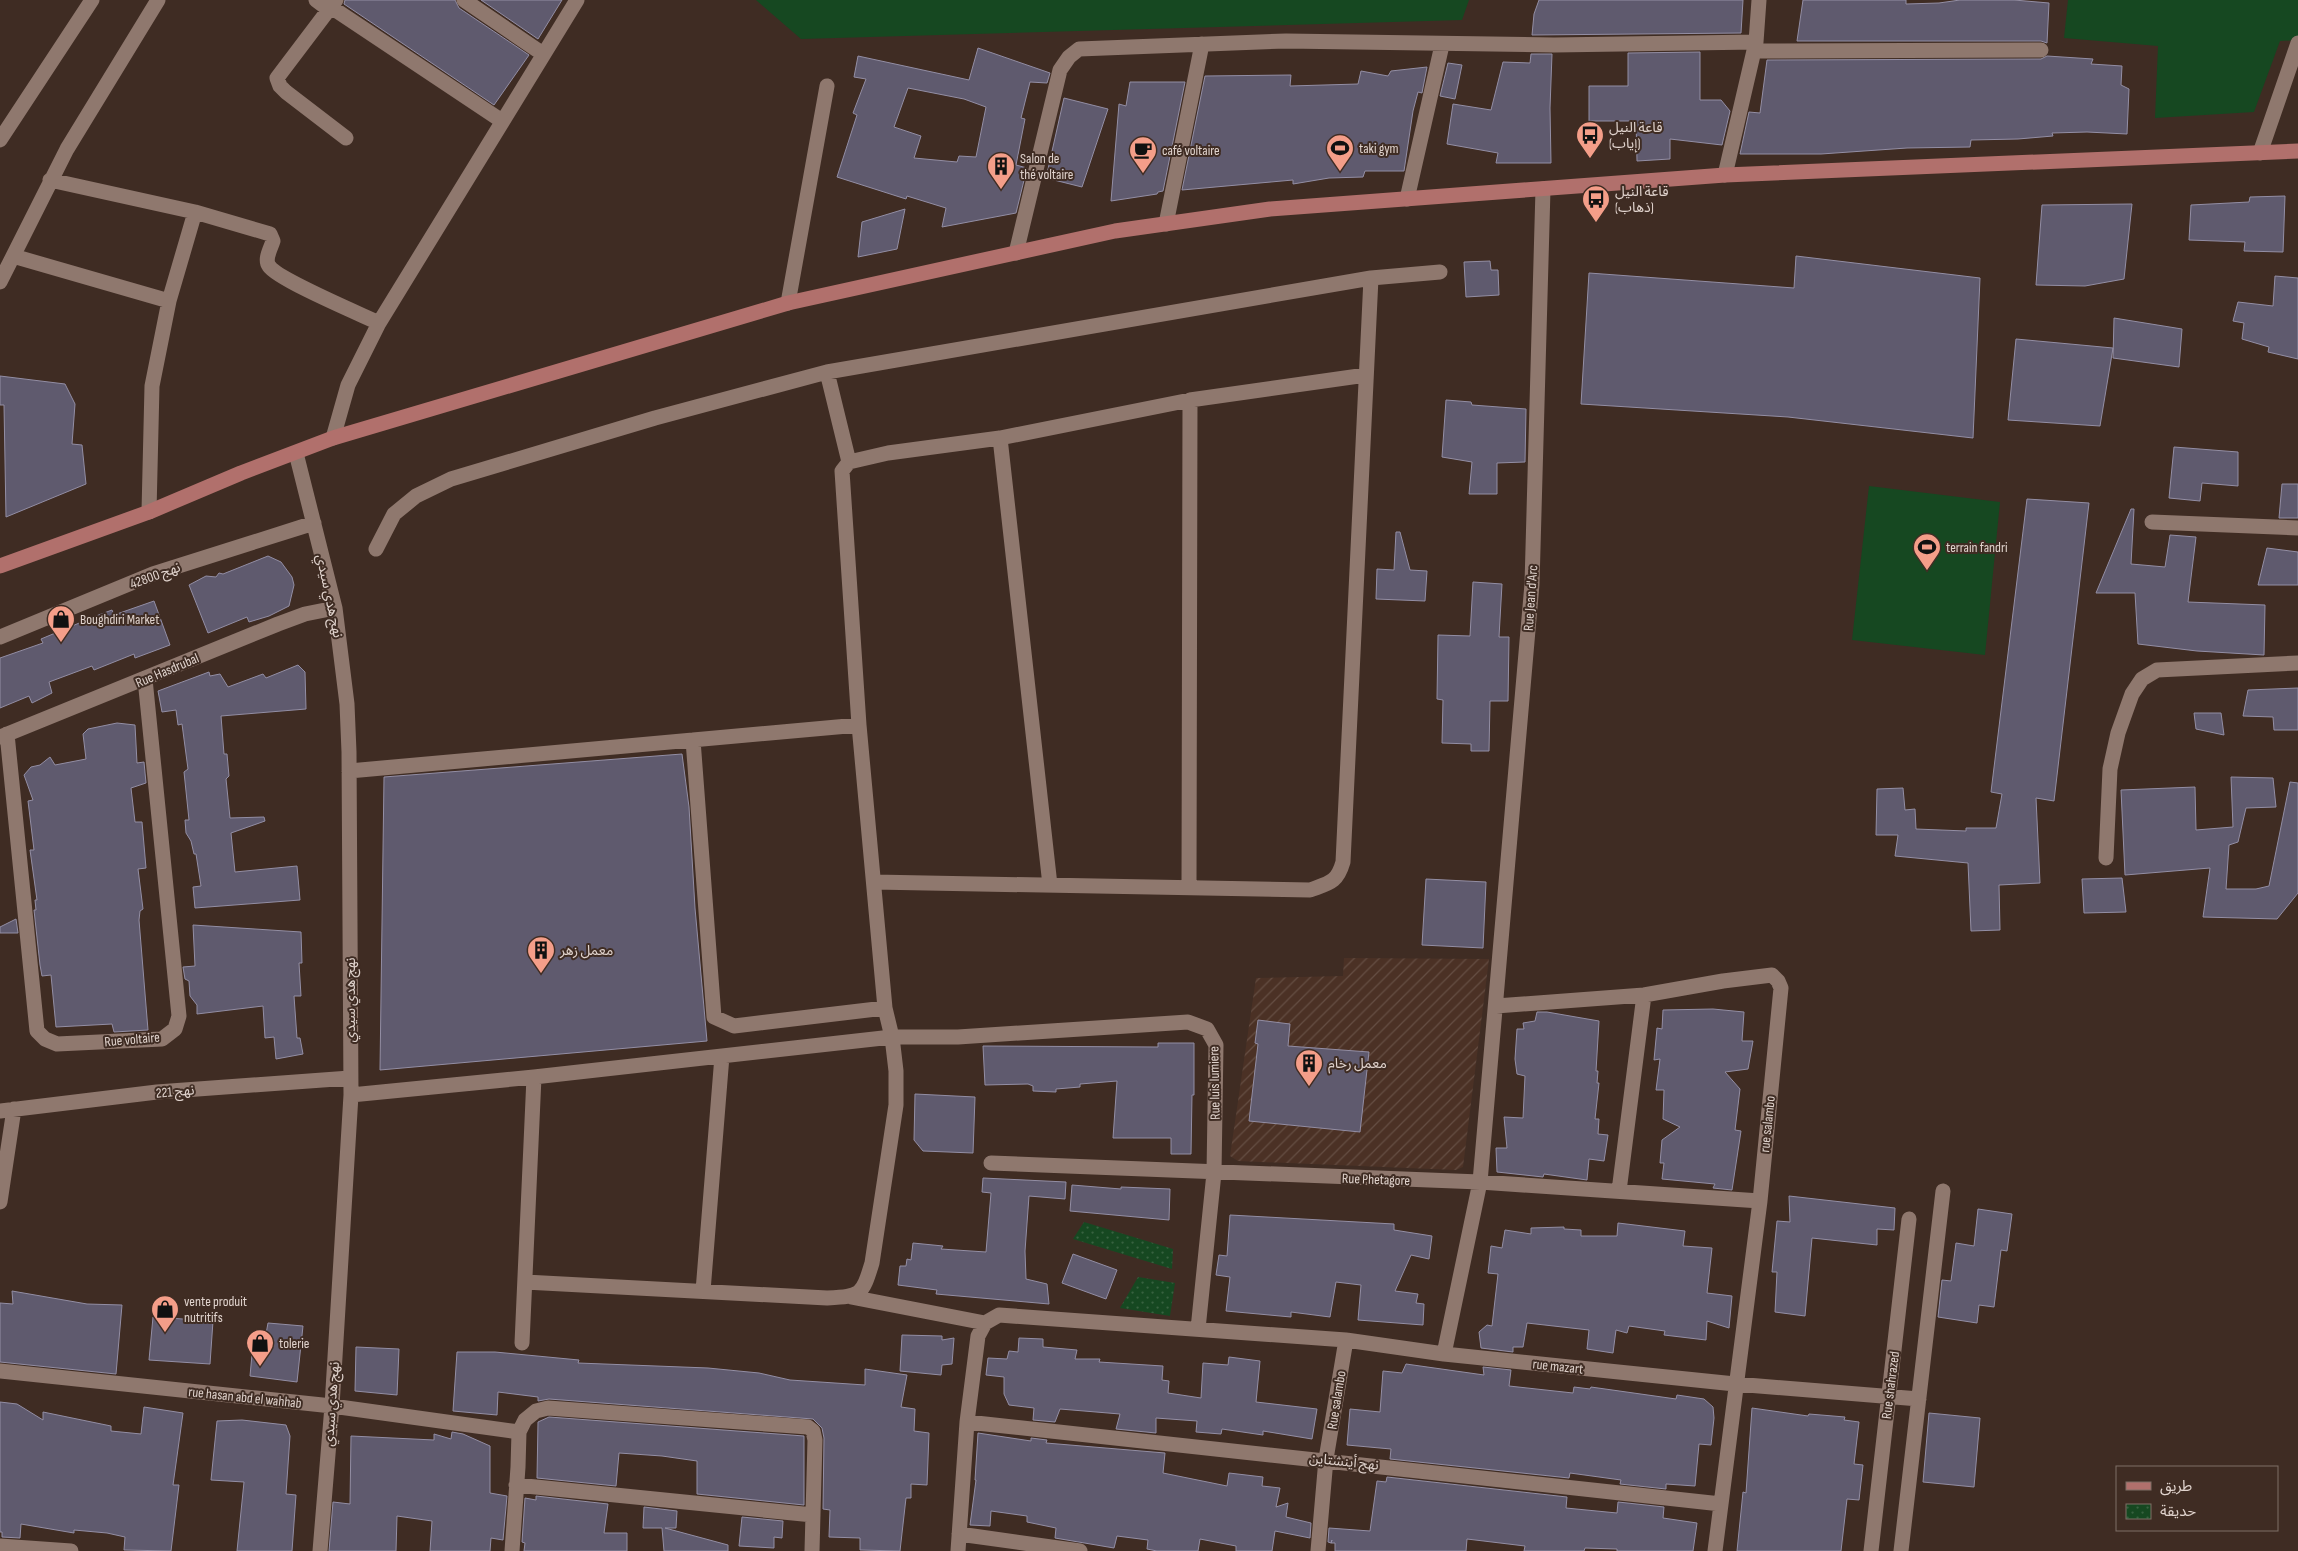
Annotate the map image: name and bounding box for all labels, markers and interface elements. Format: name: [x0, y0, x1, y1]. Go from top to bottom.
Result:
place label: قاعة النيل (إياب): [1609, 119, 1663, 153]
bus stop icon: قاعة النيل (إياب): [1575, 120, 1605, 159]
sports icon: taki gym: [1325, 133, 1355, 172]
cafe icon: café voltaire: [1128, 135, 1158, 174]
place label: taki gym: [1359, 140, 1399, 157]
place label: café voltaire: [1162, 142, 1220, 159]
place label: Salon de thé voltaire: [1020, 150, 1073, 183]
building icon: Salon de thé voltaire: [986, 151, 1016, 190]
place label: قاعة النيل (ذهاب): [1615, 183, 1669, 216]
bus stop icon: قاعة النيل (ذهاب): [1581, 184, 1611, 223]
sports icon: terrain fandri: [1912, 532, 1942, 571]
place label: terrain fandri: [1946, 539, 2008, 556]
street label: نهج هدي سيدي: [310, 553, 347, 640]
street label: نهج 42800: [128, 558, 184, 594]
street label: Rue Jean d'Arc: [1520, 565, 1541, 632]
shop icon: Boughdiri Market: [46, 604, 76, 643]
place label: Boughdiri Market: [80, 611, 159, 628]
street label: Rue Hasdrubal: [133, 650, 201, 691]
building icon: معمل زهر: [526, 935, 556, 974]
place label: معمل زهر: [559, 942, 613, 959]
street label: نهج هدي سيدي: [342, 957, 361, 1042]
street label: Rue voltaire: [104, 1029, 160, 1050]
street label: Rue luis lumiere: [1205, 1046, 1224, 1120]
building icon: معمل رخام: [1294, 1048, 1324, 1087]
place label: معمل رخام: [1328, 1055, 1387, 1074]
street label: نهج 221: [155, 1081, 195, 1104]
street label: rue salambo: [1756, 1095, 1779, 1153]
street label: Rue Phetagore: [1342, 1170, 1410, 1189]
place label: vente produit nutritifs: [184, 1293, 247, 1326]
shop icon: vente produit nutritifs: [150, 1294, 180, 1333]
shop icon: tolerie: [245, 1328, 275, 1367]
place label: tolerie: [279, 1335, 309, 1352]
street label: Rue shahrazed: [1878, 1350, 1903, 1420]
street label: rue mazart: [1532, 1355, 1584, 1378]
street label: نهج هدي سيدي: [320, 1361, 345, 1447]
street label: Rue salambo: [1323, 1369, 1350, 1431]
street label: rue hasan abd el wahhab: [188, 1383, 303, 1412]
street label: نهج أينشتاين: [1308, 1449, 1380, 1476]
legend: [2116, 1466, 2278, 1531]
text: طريق: [2160, 1477, 2192, 1496]
text: حديقة: [2160, 1502, 2196, 1521]

